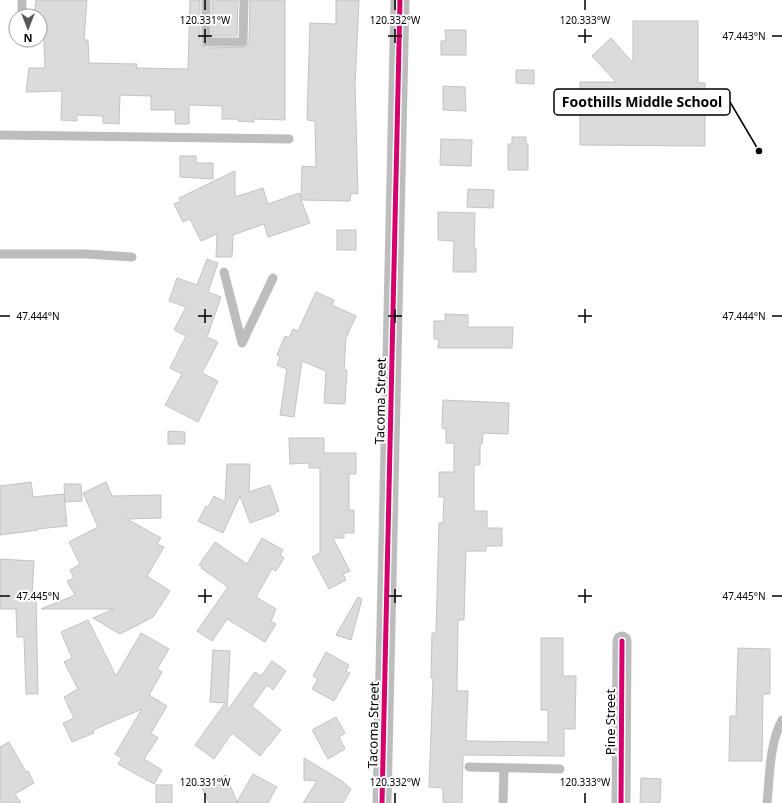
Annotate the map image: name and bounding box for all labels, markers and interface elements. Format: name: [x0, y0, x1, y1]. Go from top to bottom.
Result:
north arrow: [8, 8, 48, 48]
text: 120.331°W: [180, 13, 231, 27]
text: 120.332°W: [370, 13, 421, 27]
text: 120.333°W: [560, 13, 611, 27]
text: 47.443°N: [722, 29, 766, 43]
text: N: [24, 31, 32, 46]
callout: Foothills Middle School: [554, 89, 730, 115]
text: Foothills Middle School: [562, 92, 722, 111]
text: 47.444°N: [16, 309, 60, 323]
text: 47.444°N: [722, 309, 766, 323]
street label: Tacoma Street: [370, 357, 390, 445]
text: 47.445°N: [16, 589, 60, 603]
text: 47.445°N: [722, 589, 766, 603]
street label: Tacoma Street: [363, 681, 383, 769]
street label: Pine Street: [601, 689, 619, 755]
text: 120.331°W: [180, 775, 231, 789]
text: 120.332°W: [370, 775, 421, 789]
text: 120.333°W: [560, 775, 611, 789]

